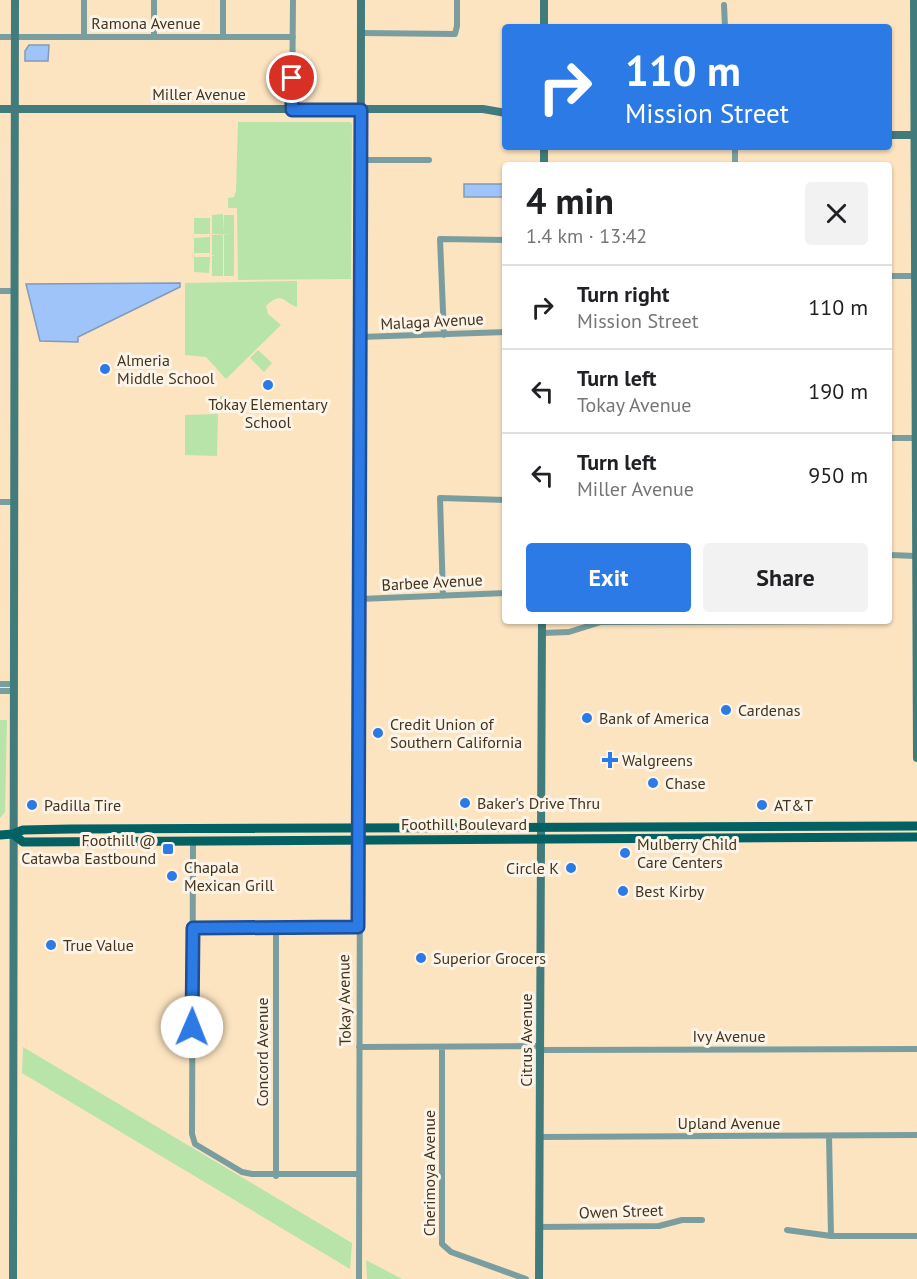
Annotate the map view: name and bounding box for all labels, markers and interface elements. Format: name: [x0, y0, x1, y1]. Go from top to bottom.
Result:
street label: Ramona Avenue: [91, 13, 201, 33]
text: 110 m: [625, 43, 741, 98]
icon: right: [526, 48, 604, 126]
pin: [266, 52, 317, 103]
icon: arrive: [275, 61, 308, 94]
street label: Miller Avenue: [152, 84, 246, 104]
text: Mission Street: [625, 96, 789, 130]
text: 4 min: [526, 177, 614, 224]
button: close: [805, 182, 868, 245]
text: 1.4 km · 13:42: [526, 223, 647, 249]
text: Turn right: [577, 280, 669, 308]
icon: right: [526, 291, 559, 324]
text: 110 m: [808, 293, 868, 321]
street label: Malaga Avenue: [380, 308, 484, 334]
text: Mission Street: [577, 308, 698, 334]
place label: Almeria Middle School: [117, 350, 215, 388]
marker: Almeria Middle School: [98, 362, 112, 376]
text: Turn left: [577, 364, 657, 392]
icon: left: [526, 375, 559, 408]
text: 190 m: [808, 377, 868, 405]
marker: Tokay Elementary School: [261, 378, 275, 392]
text: Tokay Avenue: [577, 392, 692, 418]
place label: Tokay Elementary School: [208, 394, 328, 432]
text: Turn left: [577, 448, 657, 476]
icon: left: [526, 459, 559, 492]
text: 950 m: [808, 461, 868, 489]
text: Miller Avenue: [577, 476, 694, 502]
button: Exit: [526, 543, 691, 612]
button: Share: [703, 543, 868, 612]
street label: Barbee Avenue: [381, 569, 483, 595]
place label: Cardenas: [738, 700, 801, 720]
marker: Cardenas: [719, 703, 733, 717]
place label: Bank of America: [599, 708, 709, 728]
marker: Bank of America: [580, 711, 594, 725]
place label: Credit Union of Southern California: [390, 714, 522, 752]
marker: Credit Union of Southern California: [371, 726, 385, 740]
place label: Walgreens: [622, 750, 693, 770]
marker: Walgreens: [603, 753, 617, 767]
place label: Chase: [665, 773, 706, 793]
marker: Chase: [646, 776, 660, 790]
place label: Baker's Drive Thru: [477, 793, 600, 813]
place label: Padilla Tire: [44, 795, 121, 815]
place label: AT&T: [774, 795, 813, 815]
marker: Baker's Drive Thru: [458, 796, 472, 810]
marker: Padilla Tire: [25, 798, 39, 812]
marker: AT&T: [755, 798, 769, 812]
street label: Foothill Boulevard: [401, 814, 527, 834]
place label: Foothill @ Catawba Eastbound: [21, 830, 156, 868]
place label: Mulberry Child Care Centers: [637, 834, 737, 872]
marker: Foothill @ Catawba Eastbound: [161, 842, 175, 856]
marker: Mulberry Child Care Centers: [618, 846, 632, 860]
place label: Chapala Mexican Grill: [184, 857, 274, 895]
place label: Circle K: [506, 858, 559, 878]
marker: Circle K: [564, 861, 578, 875]
marker: Chapala Mexican Grill: [165, 869, 179, 883]
place label: Best Kirby: [635, 881, 705, 901]
marker: Best Kirby: [616, 884, 630, 898]
place label: True Value: [63, 935, 134, 955]
marker: True Value: [44, 938, 58, 952]
place label: Superior Grocers: [433, 948, 546, 968]
marker: Superior Grocers: [414, 951, 428, 965]
street label: Tokay Avenue: [333, 954, 355, 1046]
street label: Citrus Avenue: [516, 993, 536, 1087]
position arrow: [160, 995, 224, 1059]
street label: Concord Avenue: [252, 997, 272, 1107]
street label: Ivy Avenue: [692, 1026, 766, 1046]
street label: Cherimoya Avenue: [419, 1110, 439, 1236]
street label: Upland Avenue: [678, 1113, 780, 1133]
street label: Owen Street: [578, 1200, 664, 1222]

